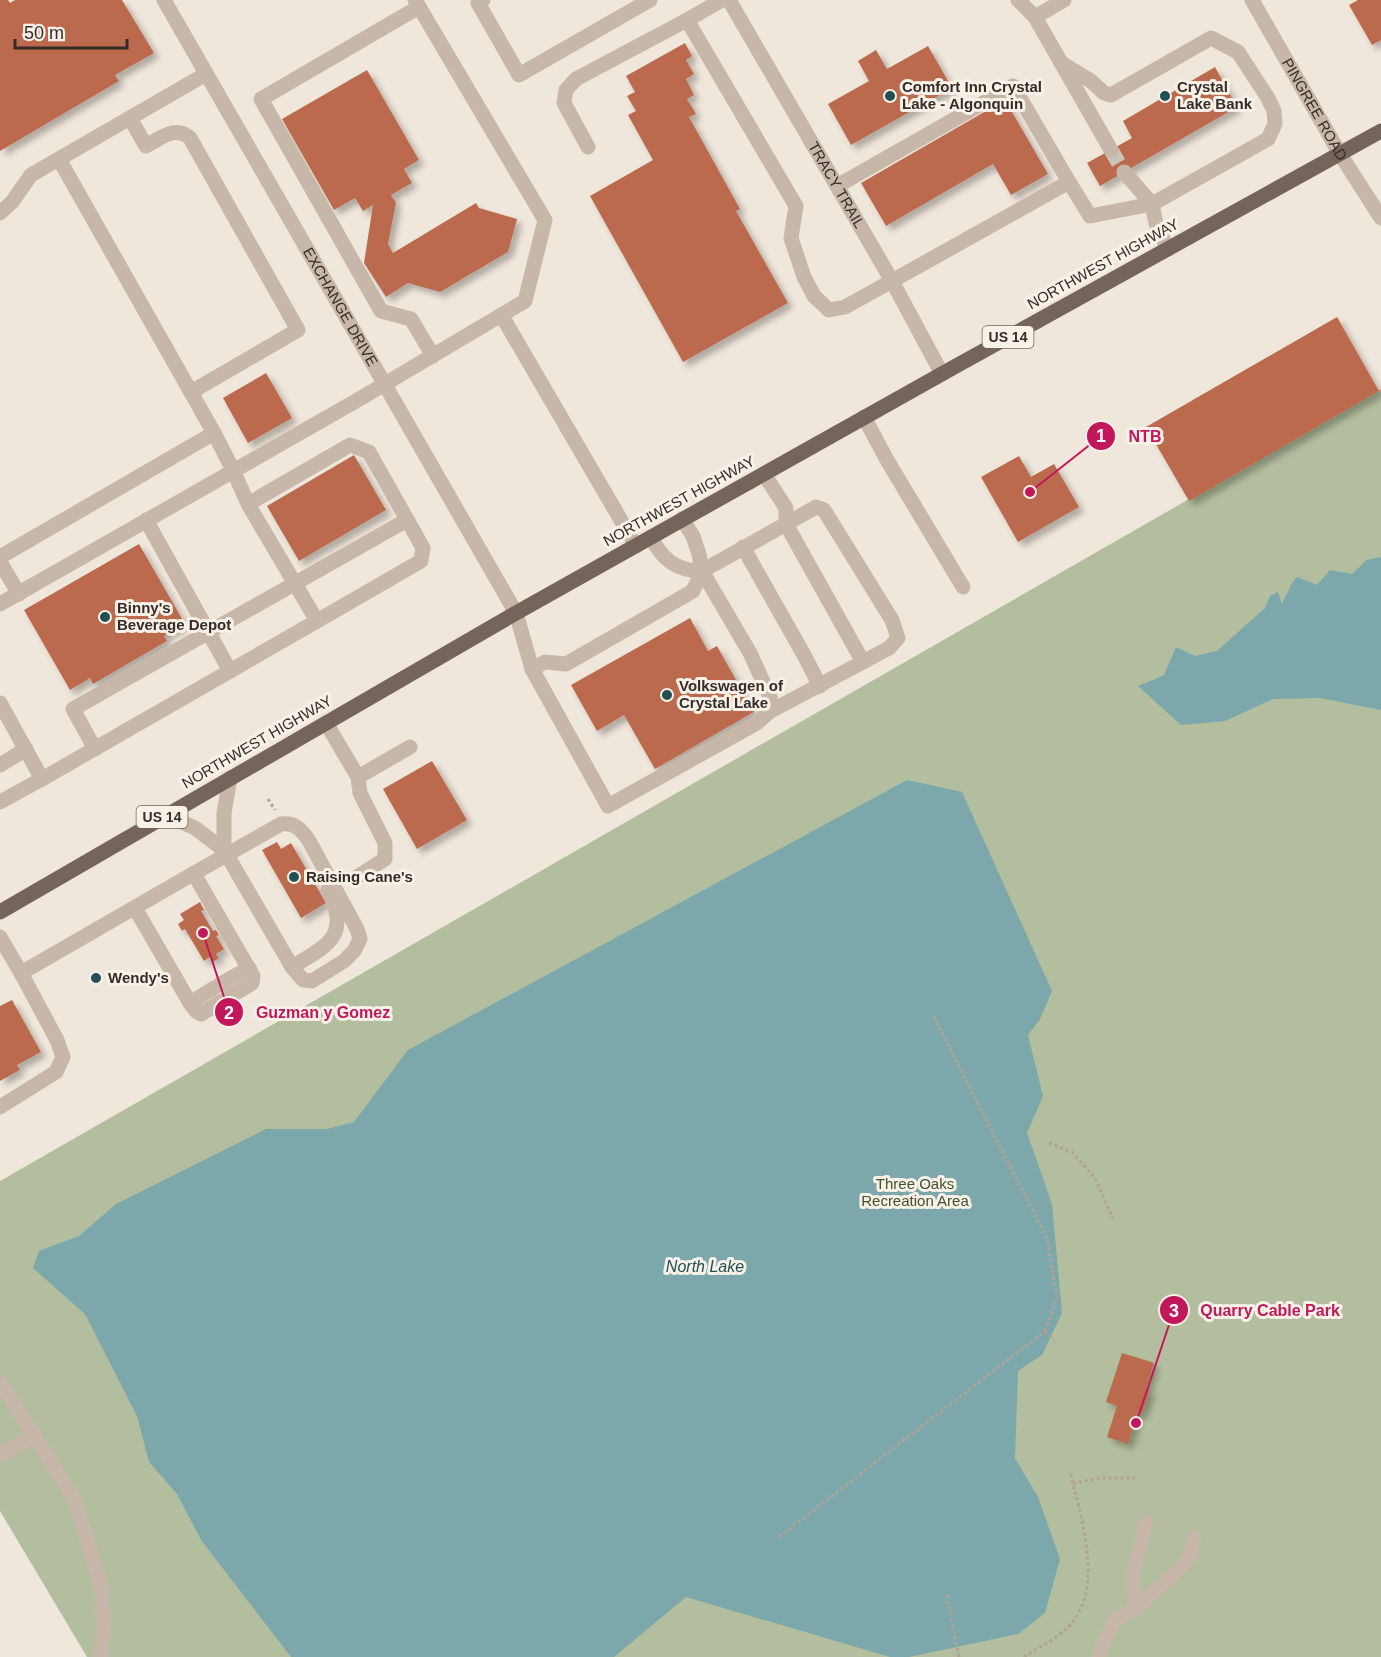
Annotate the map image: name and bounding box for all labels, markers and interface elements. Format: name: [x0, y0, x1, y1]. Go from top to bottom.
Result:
scale bar: [15, 12, 128, 50]
text: 50 m: [24, 23, 64, 43]
street label: PINGREE ROAD: [1279, 55, 1351, 164]
place label: Comfort Inn Crystal Lake - Algonquin: [902, 78, 1042, 112]
place label: Crystal Lake Bank: [1177, 78, 1253, 112]
marker: Comfort Inn Crystal Lake - Algonquin: [883, 89, 897, 103]
marker: Crystal Lake Bank: [1158, 89, 1172, 103]
street label: TRACY TRAIL: [805, 139, 869, 231]
street label: NORTHWEST HIGHWAY: [1024, 215, 1181, 312]
street label: EXCHANGE DRIVE: [300, 244, 382, 369]
road number: US 14: [982, 326, 1034, 348]
callout: NTB: [1086, 419, 1173, 453]
text: 1: [1096, 426, 1106, 446]
text: NTB: [1129, 428, 1161, 445]
street label: NORTHWEST HIGHWAY: [600, 452, 757, 549]
place label: Binny's Beverage Depot: [117, 599, 231, 633]
marker: Binny's Beverage Depot: [98, 610, 112, 624]
place label: Volkswagen of Crystal Lake: [679, 677, 784, 711]
marker: Volkswagen of Crystal Lake: [660, 688, 674, 702]
street label: NORTHWEST HIGHWAY: [179, 692, 335, 791]
road number: US 14: [136, 806, 188, 828]
place label: Raising Cane's: [306, 868, 413, 885]
marker: Raising Cane's: [287, 870, 301, 884]
place label: Wendy's: [108, 969, 169, 986]
marker: Wendy's: [89, 971, 103, 985]
callout: Guzman y Gomez: [214, 995, 402, 1029]
text: 2: [224, 1003, 234, 1023]
text: Guzman y Gomez: [256, 1004, 390, 1021]
park label: Three Oaks Recreation Area: [861, 1175, 969, 1209]
water label: North Lake: [666, 1258, 744, 1275]
callout: Quarry Cable Park: [1159, 1293, 1352, 1327]
text: 3: [1169, 1301, 1179, 1321]
text: Quarry Cable Park: [1200, 1302, 1340, 1319]

